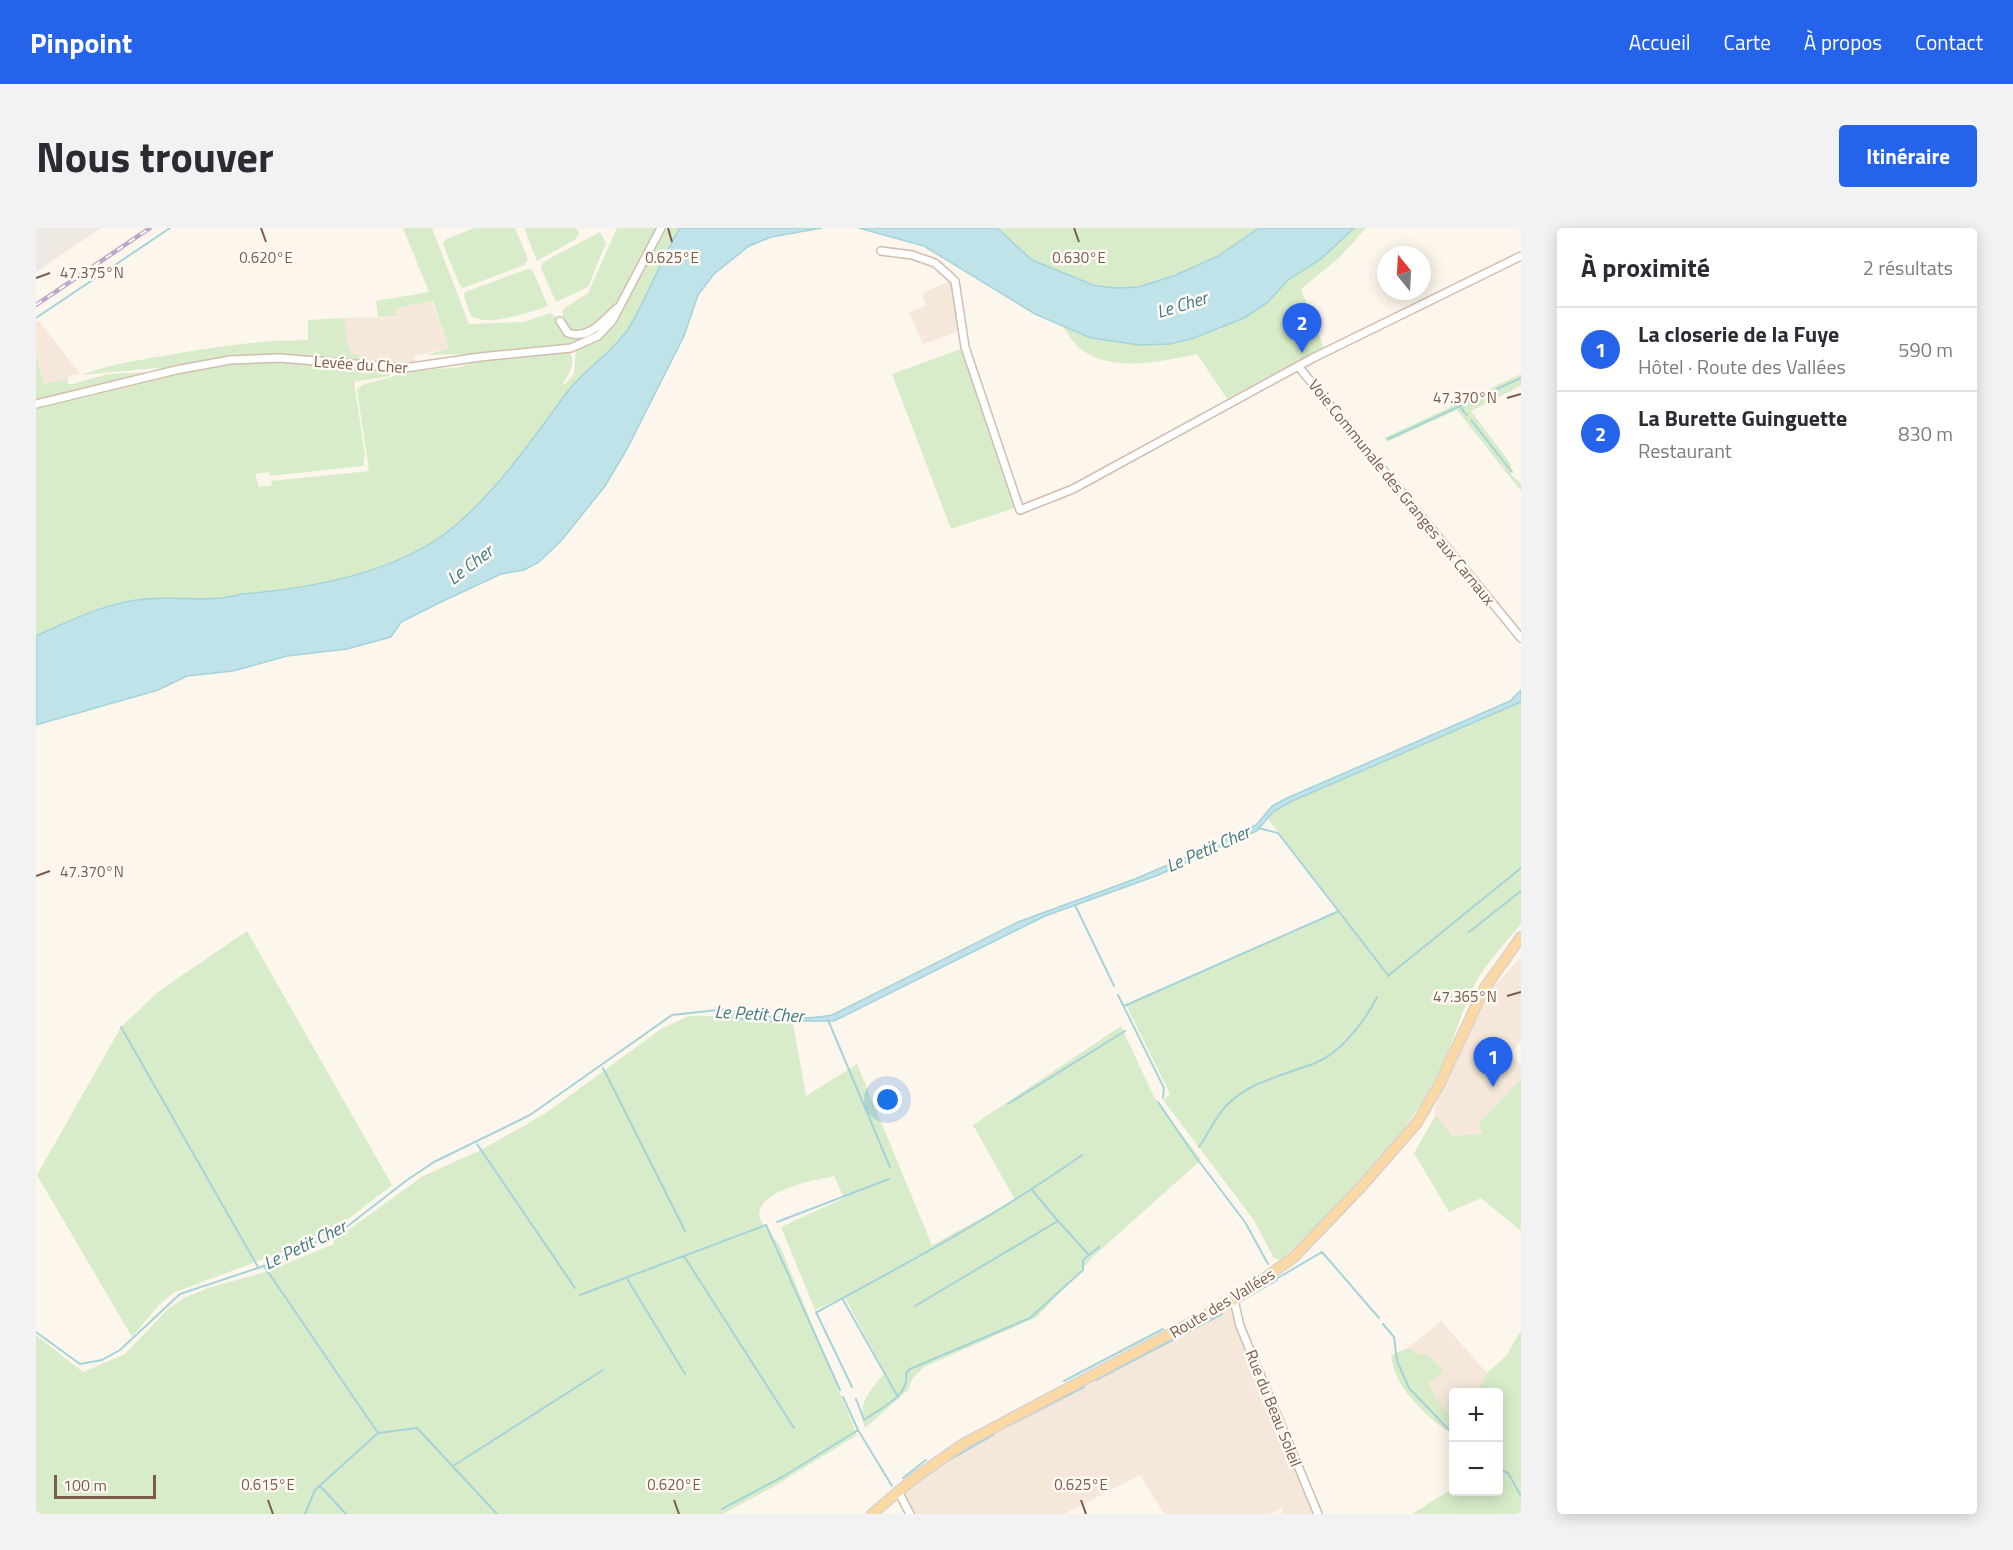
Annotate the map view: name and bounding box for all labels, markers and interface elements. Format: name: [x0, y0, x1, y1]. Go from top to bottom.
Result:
text: Pinpoint: [30, 21, 132, 64]
text: Accueil: [1629, 26, 1691, 58]
text: Carte: [1724, 26, 1771, 58]
text: À propos: [1804, 26, 1882, 58]
text: Contact: [1915, 26, 1983, 58]
text: Nous trouver: [36, 124, 274, 188]
button: Itinéraire: [1839, 125, 1977, 187]
text: 0.620°E: [239, 246, 293, 269]
text: 0.625°E: [645, 246, 699, 269]
text: 0.630°E: [1052, 246, 1106, 269]
north arrow: [1377, 246, 1431, 300]
text: À proximité: [1581, 248, 1710, 287]
text: 2 résultats: [1863, 252, 1953, 283]
text: 47.375°N: [60, 261, 124, 284]
water label: Le Cher: [1153, 283, 1213, 325]
pin: 2: [1282, 304, 1322, 353]
text: La closerie de la Fuye: [1638, 317, 1839, 351]
text: 1: [1595, 334, 1606, 365]
text: 590 m: [1898, 334, 1953, 365]
street label: Levée du Cher: [313, 349, 409, 379]
text: Hôtel · Route des Vallées: [1638, 351, 1846, 382]
street label: Voie Communale des Granges aux Carnaux: [1303, 374, 1501, 610]
text: 47.370°N: [1433, 386, 1497, 409]
text: La Burette Guinguette: [1638, 401, 1847, 435]
text: 2: [1595, 418, 1606, 449]
text: 830 m: [1898, 418, 1953, 449]
text: Restaurant: [1638, 435, 1732, 466]
water label: Le Cher: [441, 537, 500, 591]
water label: Le Petit Cher: [1162, 817, 1256, 879]
text: 47.370°N: [60, 860, 124, 883]
text: 47.365°N: [1433, 985, 1497, 1008]
water label: Le Petit Cher: [714, 998, 807, 1029]
pin: 1: [1474, 1038, 1512, 1087]
your location: [873, 1085, 902, 1114]
water label: Le Petit Cher: [259, 1212, 353, 1276]
street label: Route des Vallées: [1165, 1262, 1279, 1344]
street label: Rue du Beau Soleil: [1240, 1346, 1308, 1470]
map controls: [1449, 1388, 1503, 1496]
button: +: [1449, 1388, 1503, 1442]
button: −: [1449, 1442, 1503, 1496]
scale bar: [54, 1472, 156, 1500]
text: 100 m: [63, 1473, 107, 1497]
text: 0.615°E: [241, 1473, 295, 1496]
text: 0.620°E: [647, 1473, 701, 1496]
text: 0.625°E: [1054, 1473, 1108, 1496]

